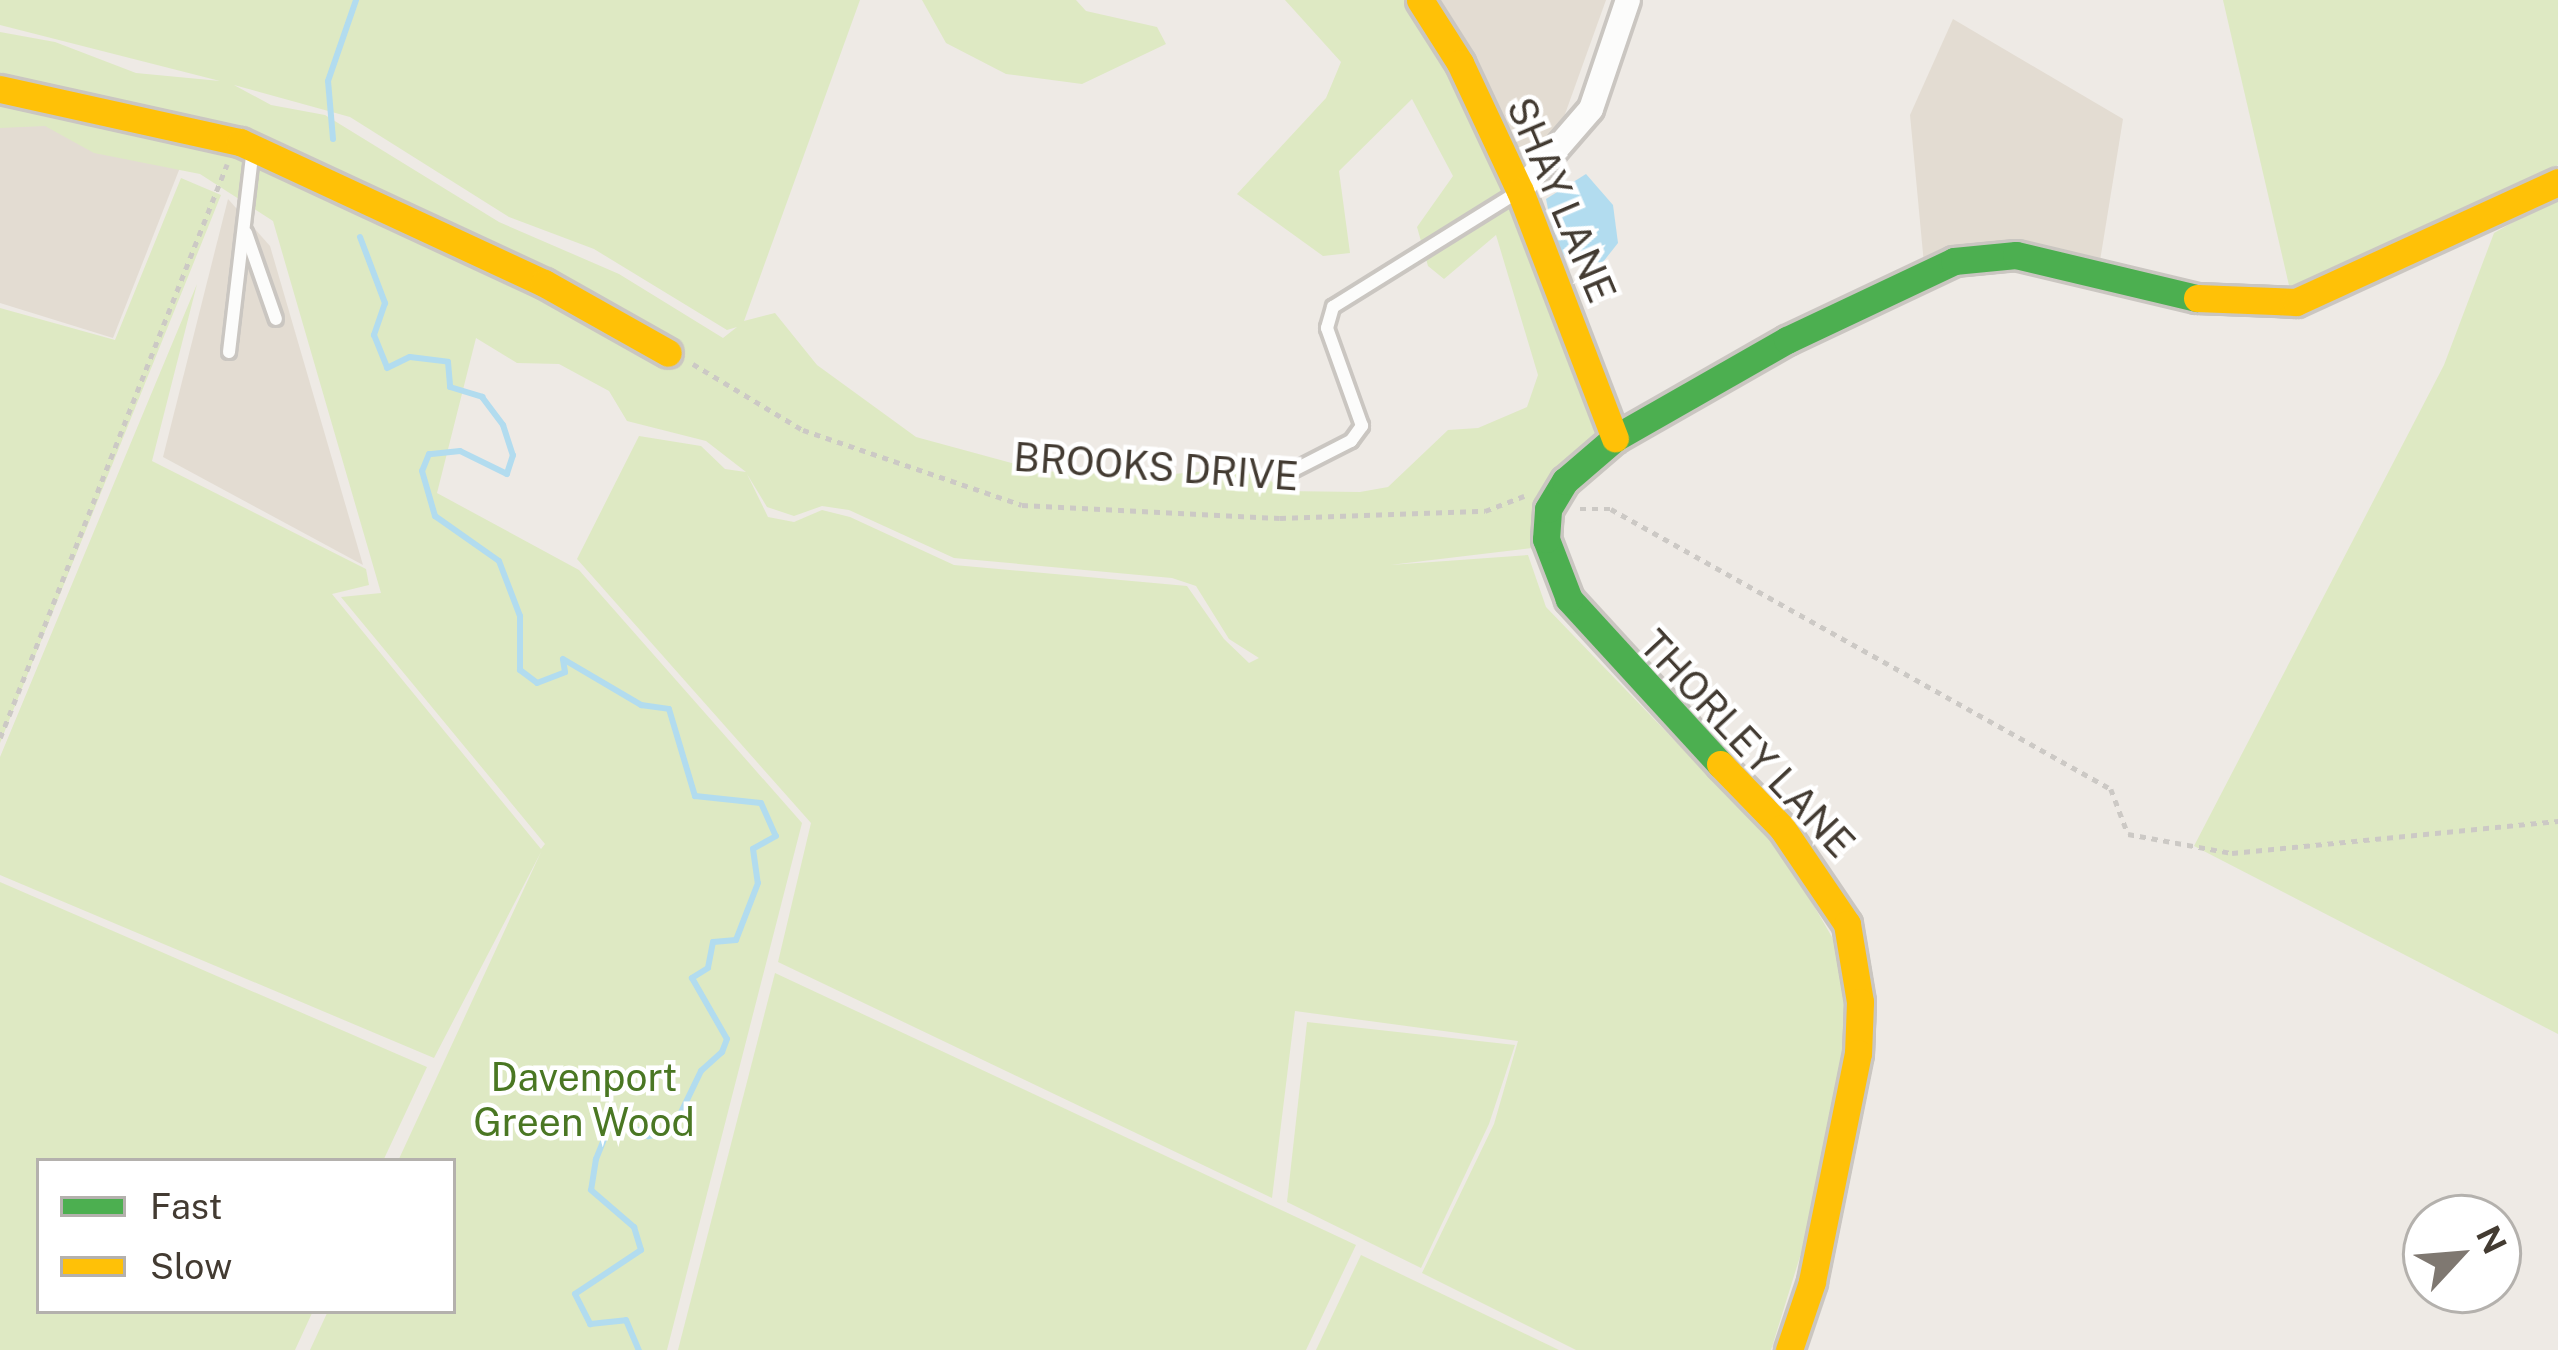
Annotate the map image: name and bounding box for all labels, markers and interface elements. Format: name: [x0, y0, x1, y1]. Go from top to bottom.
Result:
street label: SHAY LANE: [1497, 90, 1625, 310]
street label: BROOKS DRIVE: [1012, 434, 1300, 500]
street label: THORLEY LANE: [1630, 621, 1864, 867]
park label: Davenport Green Wood: [473, 1055, 695, 1146]
legend: [36, 1158, 456, 1314]
text: Fast: [150, 1185, 223, 1227]
north arrow: [2402, 1194, 2522, 1314]
text: N: [2469, 1220, 2514, 1259]
text: Slow: [150, 1245, 232, 1287]

